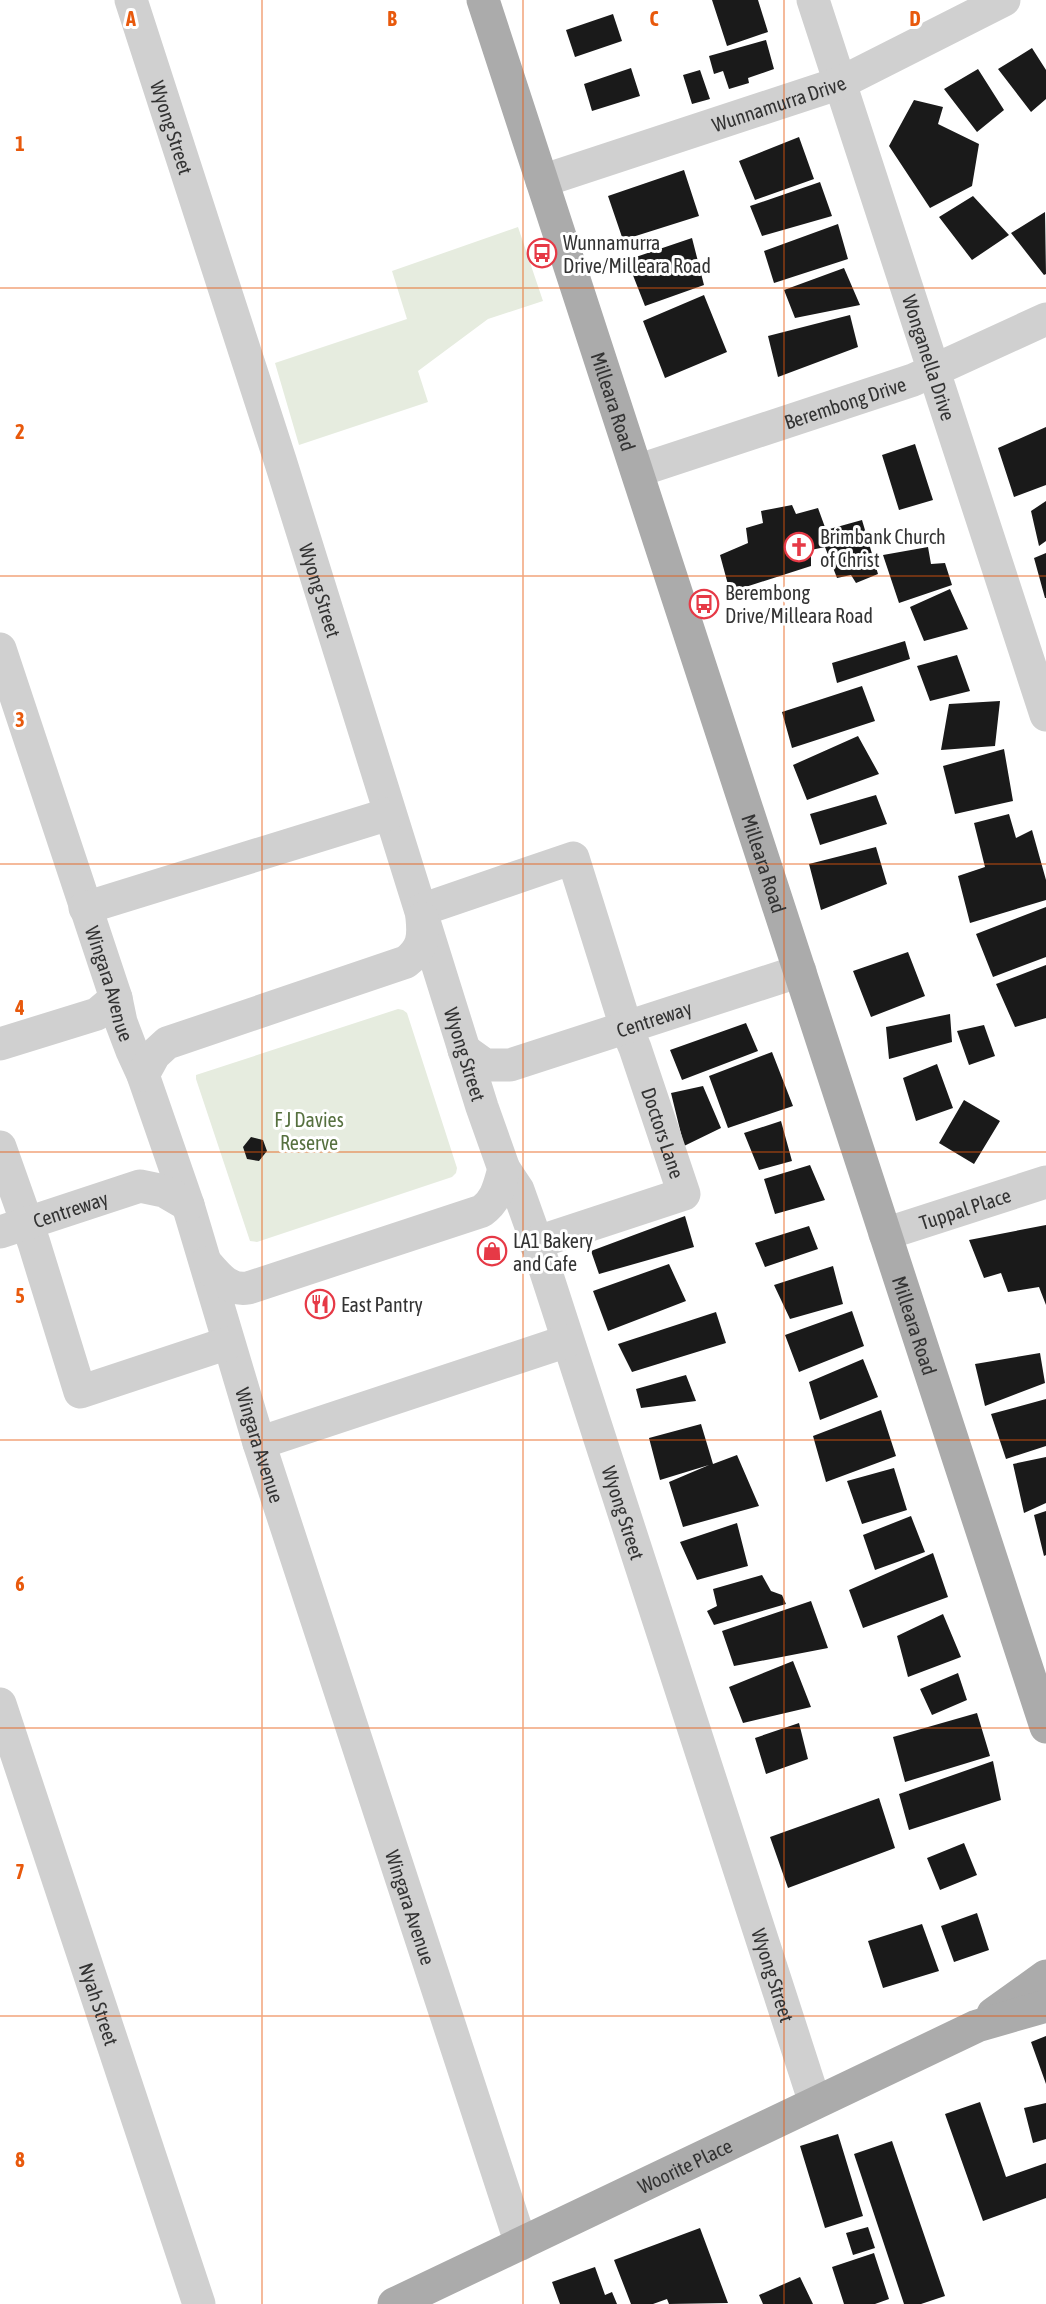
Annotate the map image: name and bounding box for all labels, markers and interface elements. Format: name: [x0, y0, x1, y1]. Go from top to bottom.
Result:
text: A: [125, 7, 136, 30]
text: B: [387, 7, 397, 30]
text: C: [650, 7, 659, 30]
text: D: [909, 7, 921, 30]
street label: Wunnamurra Drive: [709, 71, 849, 136]
street label: Wyong Street: [146, 78, 198, 177]
text: 1: [15, 132, 25, 155]
place label: Wunnamurra Drive/Milleara Road: [563, 231, 711, 277]
bus stop icon: Wunnamurra Drive/Milleara Road: [526, 237, 558, 269]
street label: Wonganella Drive: [898, 292, 961, 423]
street label: Milleara Road: [587, 349, 641, 454]
street label: Berembong Drive: [781, 372, 909, 433]
text: 2: [15, 420, 25, 443]
place label: Brimbank Church of Christ: [820, 525, 946, 571]
church icon: Brimbank Church of Christ: [783, 531, 815, 563]
street label: Wyong Street: [295, 541, 346, 640]
place label: Berembong Drive/Milleara Road: [725, 581, 873, 627]
bus stop icon: Berembong Drive/Milleara Road: [688, 588, 720, 620]
text: 3: [15, 708, 25, 731]
street label: Milleara Road: [738, 811, 791, 916]
street label: Wingara Avenue: [81, 923, 139, 1044]
street label: Centreway: [613, 995, 694, 1041]
text: 4: [14, 996, 25, 1019]
street label: Wyong Street: [440, 1004, 491, 1104]
street label: Doctors Lane: [637, 1084, 689, 1181]
park label: F J Davies Reserve: [274, 1108, 344, 1154]
street label: Tuppal Place: [916, 1183, 1014, 1234]
street label: Centreway: [30, 1186, 111, 1232]
place label: LA1 Bakery and Cafe: [513, 1229, 593, 1275]
shop icon: LA1 Bakery and Cafe: [476, 1235, 508, 1267]
street label: Milleara Road: [888, 1273, 942, 1378]
text: 5: [15, 1284, 25, 1307]
restaurant icon: East Pantry: [304, 1288, 336, 1320]
place label: East Pantry: [341, 1293, 423, 1316]
street label: Wingara Avenue: [232, 1385, 289, 1506]
street label: Wyong Street: [598, 1463, 650, 1563]
text: 6: [15, 1572, 25, 1595]
street label: Wingara Avenue: [381, 1847, 440, 1967]
text: 7: [15, 1860, 25, 1883]
street label: Wyong Street: [748, 1925, 800, 2025]
street label: Nyah Street: [75, 1960, 124, 2048]
street label: Woorite Place: [634, 2133, 735, 2198]
text: 8: [15, 2148, 25, 2171]

